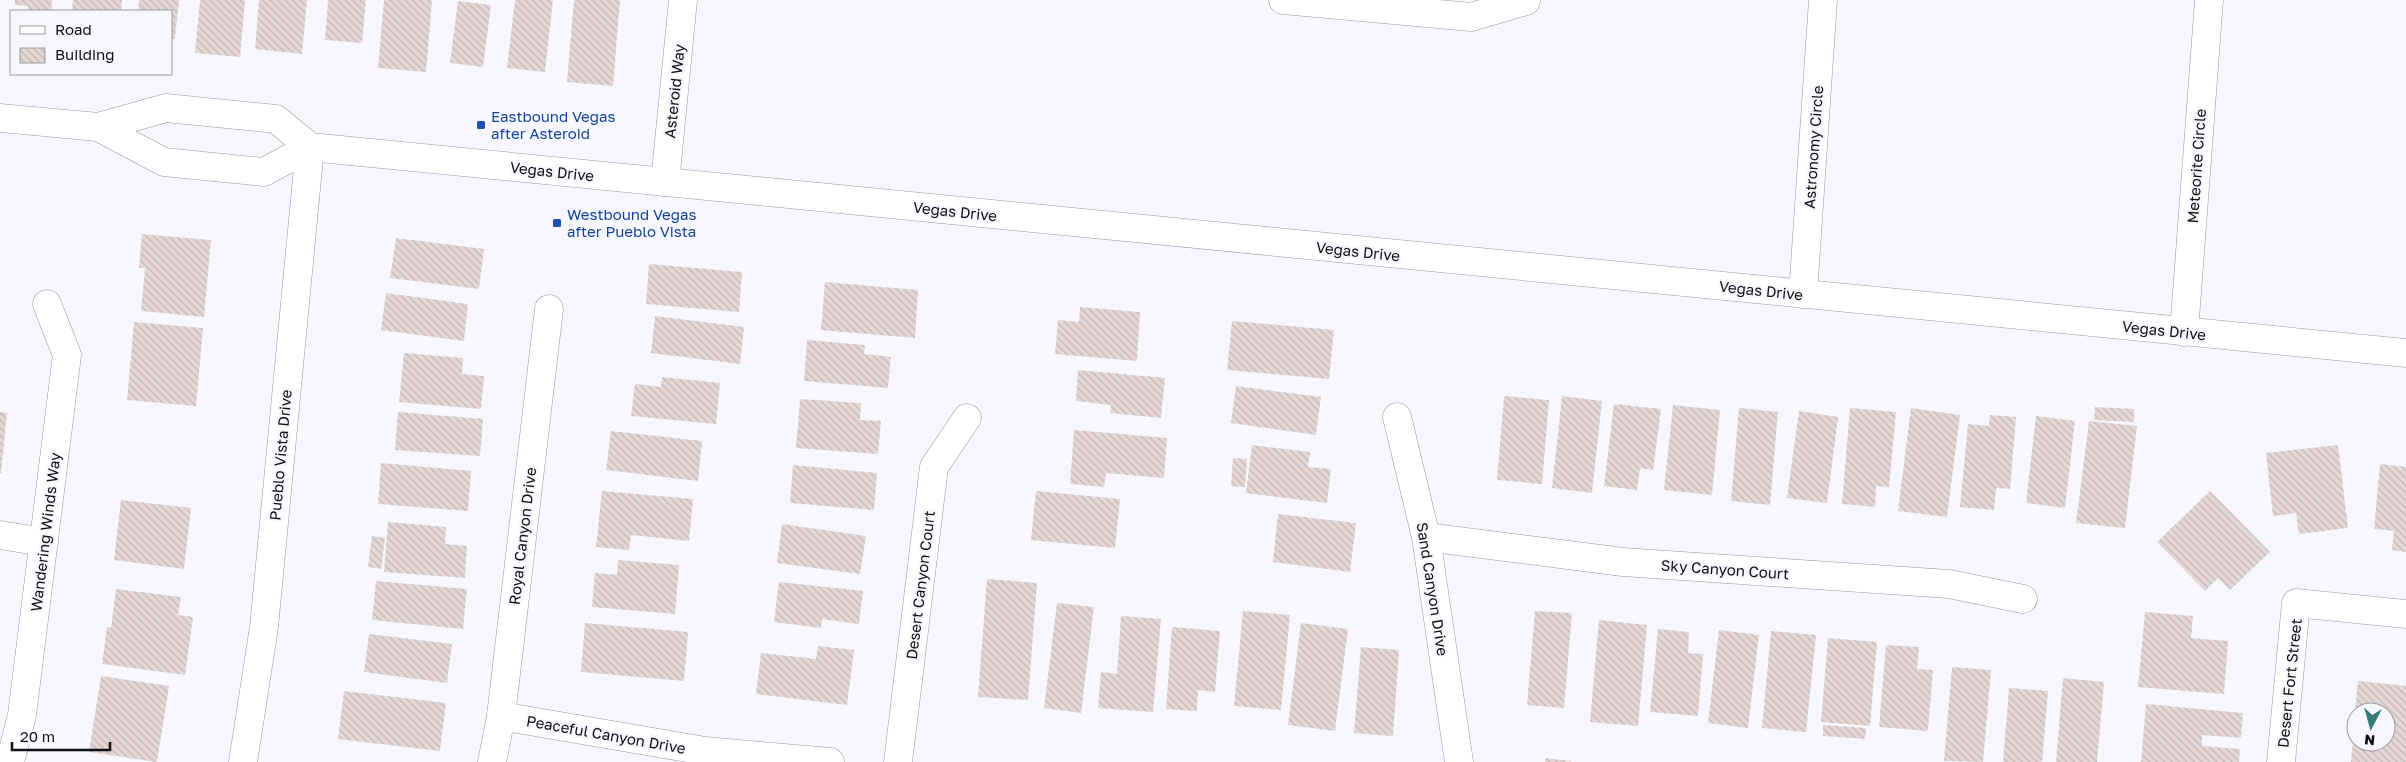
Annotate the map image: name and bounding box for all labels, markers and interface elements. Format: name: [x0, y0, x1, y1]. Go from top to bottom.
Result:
legend: [10, 10, 172, 75]
text: Road: [55, 20, 92, 38]
street label: Asteroid Way: [660, 42, 688, 139]
text: Building: [55, 45, 115, 63]
street label: Astronomy Circle: [1800, 85, 1826, 209]
place label: Eastbound Vegas after Asteroid: [491, 107, 615, 142]
street label: Meteorite Circle: [2183, 108, 2209, 224]
marker: Eastbound Vegas after Asteroid: [475, 119, 487, 131]
street label: Vegas Drive: [509, 158, 595, 184]
street label: Vegas Drive: [912, 198, 998, 224]
place label: Westbound Vegas after Pueblo Vista: [567, 205, 697, 240]
marker: Westbound Vegas after Pueblo Vista: [551, 217, 563, 229]
street label: Vegas Drive: [1315, 238, 1401, 264]
street label: Vegas Drive: [1718, 277, 1804, 303]
street label: Vegas Drive: [2121, 317, 2207, 343]
street label: Pueblo Vista Drive: [265, 388, 295, 521]
street label: Wandering Winds Way: [26, 451, 64, 613]
street label: Royal Canyon Drive: [505, 466, 539, 606]
street label: Desert Canyon Court: [902, 510, 938, 660]
street label: Sand Canyon Drive: [1414, 521, 1453, 657]
street label: Sky Canyon Court: [1660, 556, 1790, 582]
street label: Desert Fort Street: [2273, 618, 2305, 748]
north arrow: [2346, 702, 2396, 752]
street label: Peaceful Canyon Drive: [525, 711, 687, 757]
scale bar: [12, 720, 110, 752]
text: 20 m: [20, 727, 55, 745]
text: N: [2363, 731, 2376, 749]

